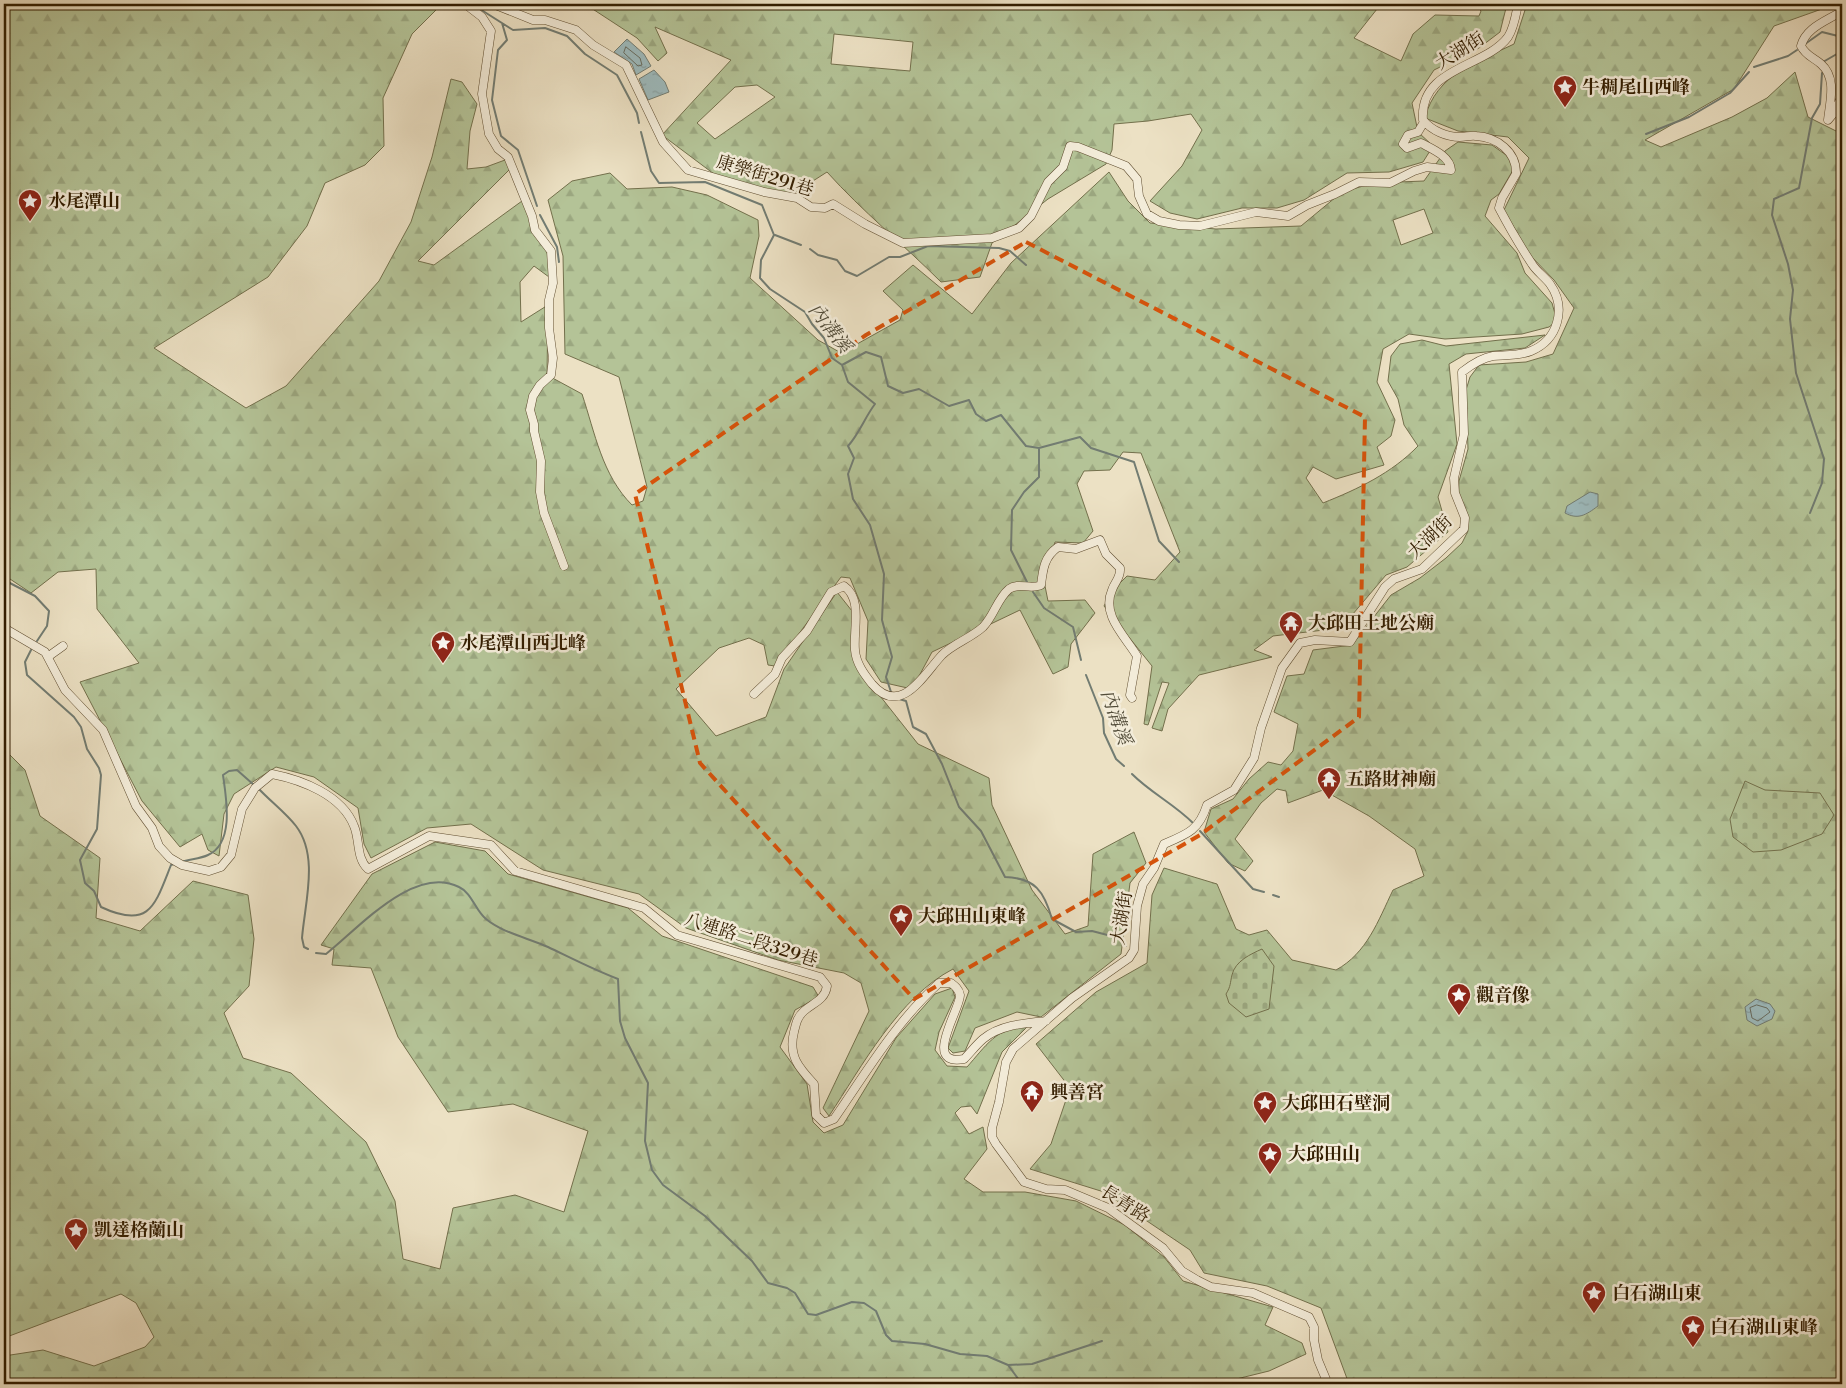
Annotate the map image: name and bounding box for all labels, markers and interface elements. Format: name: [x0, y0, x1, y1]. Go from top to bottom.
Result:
street label: 大湖街: [1431, 27, 1489, 75]
place icon: 牛稠尾山西峰: [1552, 74, 1578, 108]
place label: 牛稠尾山西峰: [1582, 76, 1690, 99]
street label: 康樂街291巷: [714, 150, 816, 202]
place icon: 水尾潭山: [17, 188, 43, 222]
place label: 水尾潭山: [48, 190, 120, 213]
water label: 內溝溪: [803, 298, 858, 359]
street label: 大湖街: [1403, 510, 1457, 564]
temple icon: 大邱田土地公廟: [1278, 610, 1304, 644]
place label: 大邱田土地公廟: [1308, 612, 1434, 635]
place icon: 水尾潭山西北峰: [430, 630, 456, 664]
place label: 水尾潭山西北峰: [460, 632, 586, 655]
water label: 內溝溪: [1095, 686, 1137, 750]
temple icon: 五路財神廟: [1316, 766, 1342, 800]
place label: 五路財神廟: [1346, 768, 1436, 791]
street label: 大湖街: [1106, 890, 1138, 946]
place icon: 大邱田山東峰: [888, 903, 914, 937]
place label: 大邱田山東峰: [918, 905, 1026, 928]
street label: 八連路二段329巷: [681, 908, 821, 972]
place icon: 觀音像: [1446, 982, 1472, 1016]
place label: 觀音像: [1476, 984, 1530, 1007]
temple icon: 興善宮: [1019, 1079, 1045, 1113]
place label: 興善宮: [1050, 1081, 1104, 1104]
place icon: 大邱田石壁洞: [1252, 1090, 1278, 1124]
place label: 大邱田石壁洞: [1282, 1092, 1390, 1115]
place icon: 大邱田山: [1257, 1141, 1283, 1175]
place label: 大邱田山: [1288, 1143, 1360, 1166]
street label: 長青路: [1096, 1180, 1154, 1228]
place icon: 凱達格蘭山: [63, 1217, 89, 1251]
place label: 凱達格蘭山: [94, 1219, 184, 1242]
place icon: 白石湖山東: [1581, 1280, 1607, 1314]
place label: 白石湖山東: [1612, 1282, 1702, 1305]
place icon: 白石湖山東峰: [1680, 1314, 1706, 1348]
place label: 白石湖山東峰: [1710, 1316, 1818, 1339]

